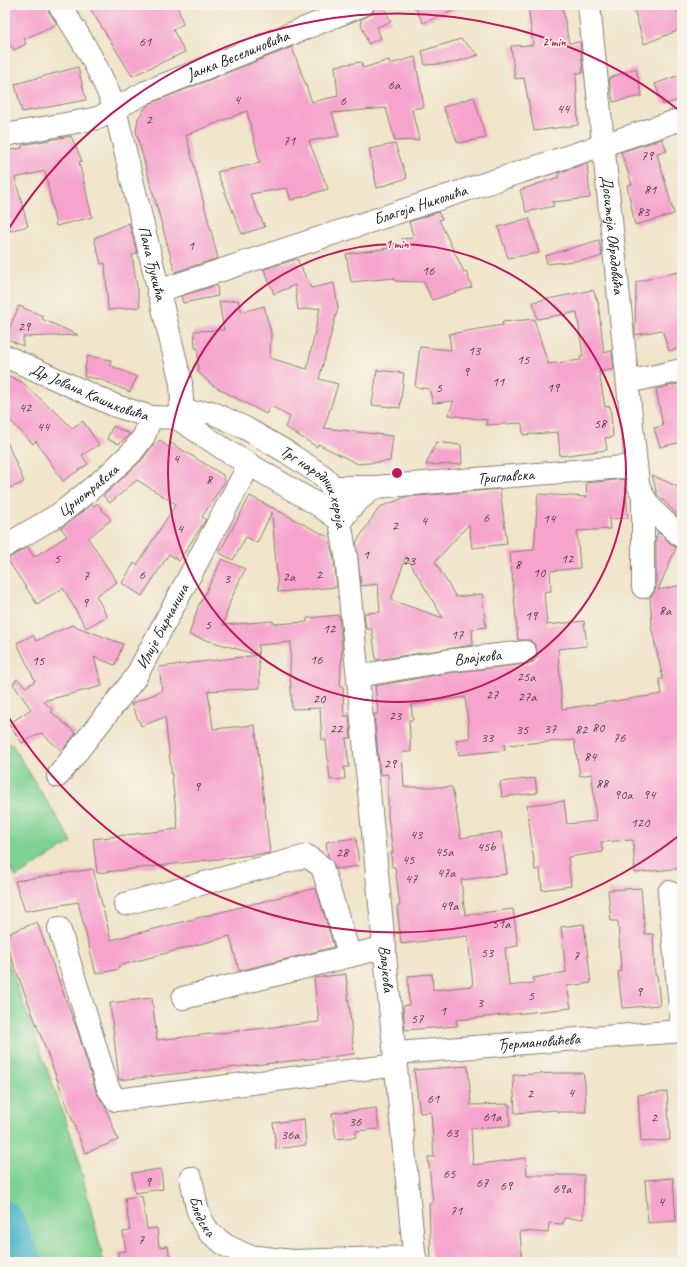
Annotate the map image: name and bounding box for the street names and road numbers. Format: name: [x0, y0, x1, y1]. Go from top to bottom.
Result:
street label: Јанка Веселиновића: [183, 25, 293, 85]
street label: Доситеја Обрадовића: [596, 174, 629, 296]
street label: Благоја Николића: [371, 180, 470, 230]
street label: Пана Ђукића: [134, 224, 171, 303]
street label: Др Јована Кашиковића: [27, 359, 152, 426]
street label: Трг народних хероја: [277, 440, 351, 531]
street label: Црнотравска: [54, 459, 124, 522]
street label: Триглавска: [476, 464, 536, 489]
street label: Илије Бирчанина: [132, 579, 194, 672]
street label: Влајкова: [453, 645, 503, 670]
street label: Влајкова: [374, 945, 399, 995]
street label: Ђермановићева: [497, 1029, 582, 1055]
street label: Бледска: [185, 1194, 219, 1243]

